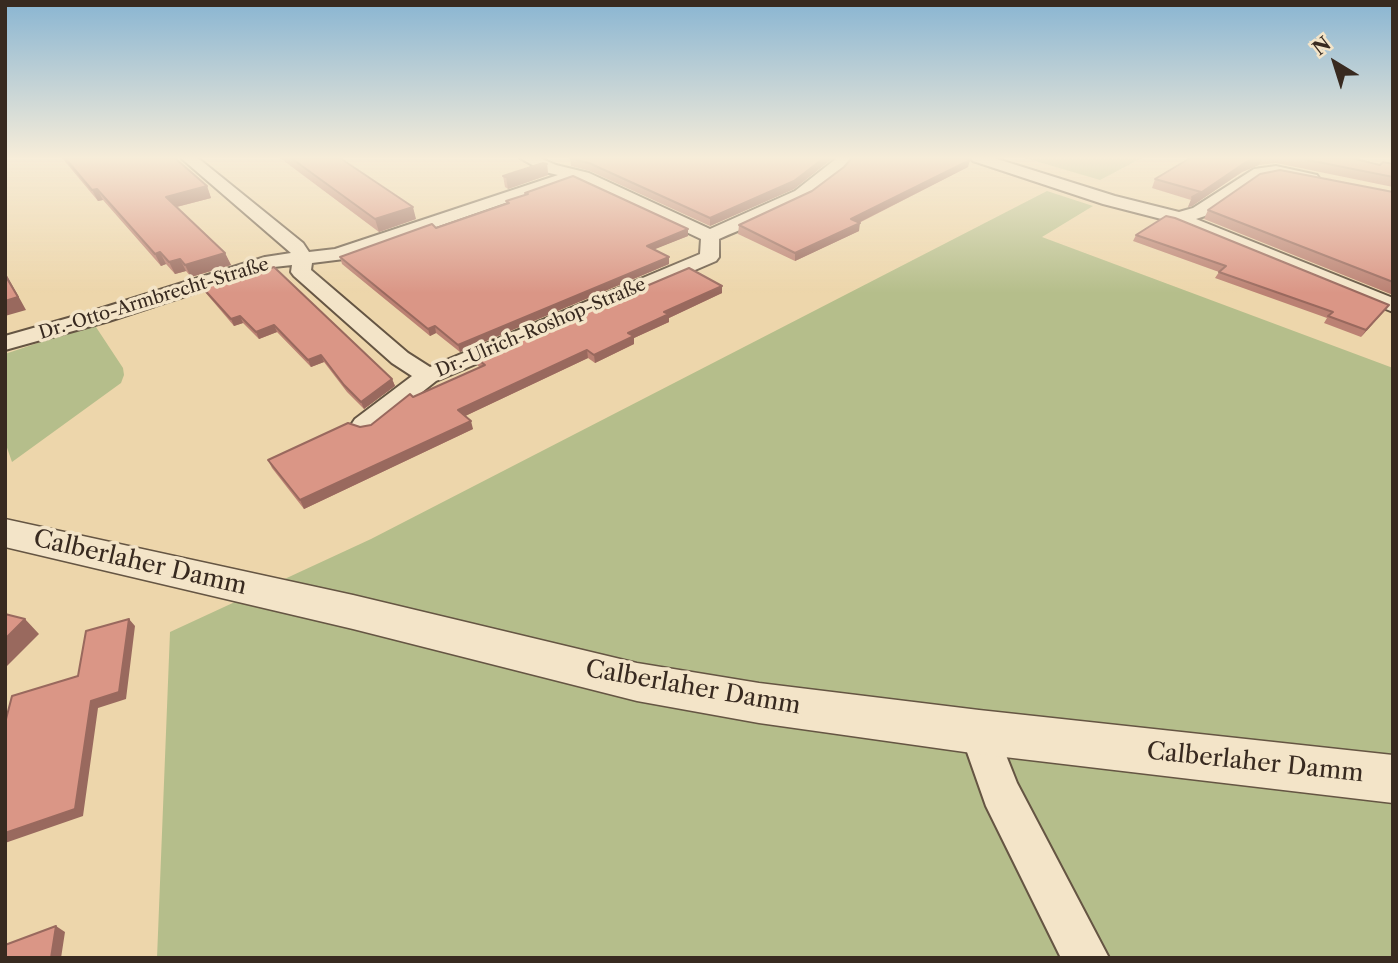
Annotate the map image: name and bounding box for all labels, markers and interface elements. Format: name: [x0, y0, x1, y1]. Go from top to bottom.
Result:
north arrow: [1300, 28, 1370, 98]
text: N: [1308, 32, 1335, 60]
street label: Dr.-Otto-Armbrecht-Straße: [36, 254, 272, 344]
street label: Dr.-Ulrich-Roshop-Straße: [433, 274, 649, 382]
street label: Calberlaher Damm: [31, 524, 249, 602]
street label: Calberlaher Damm: [583, 655, 803, 721]
street label: Calberlaher Damm: [1145, 737, 1365, 789]

